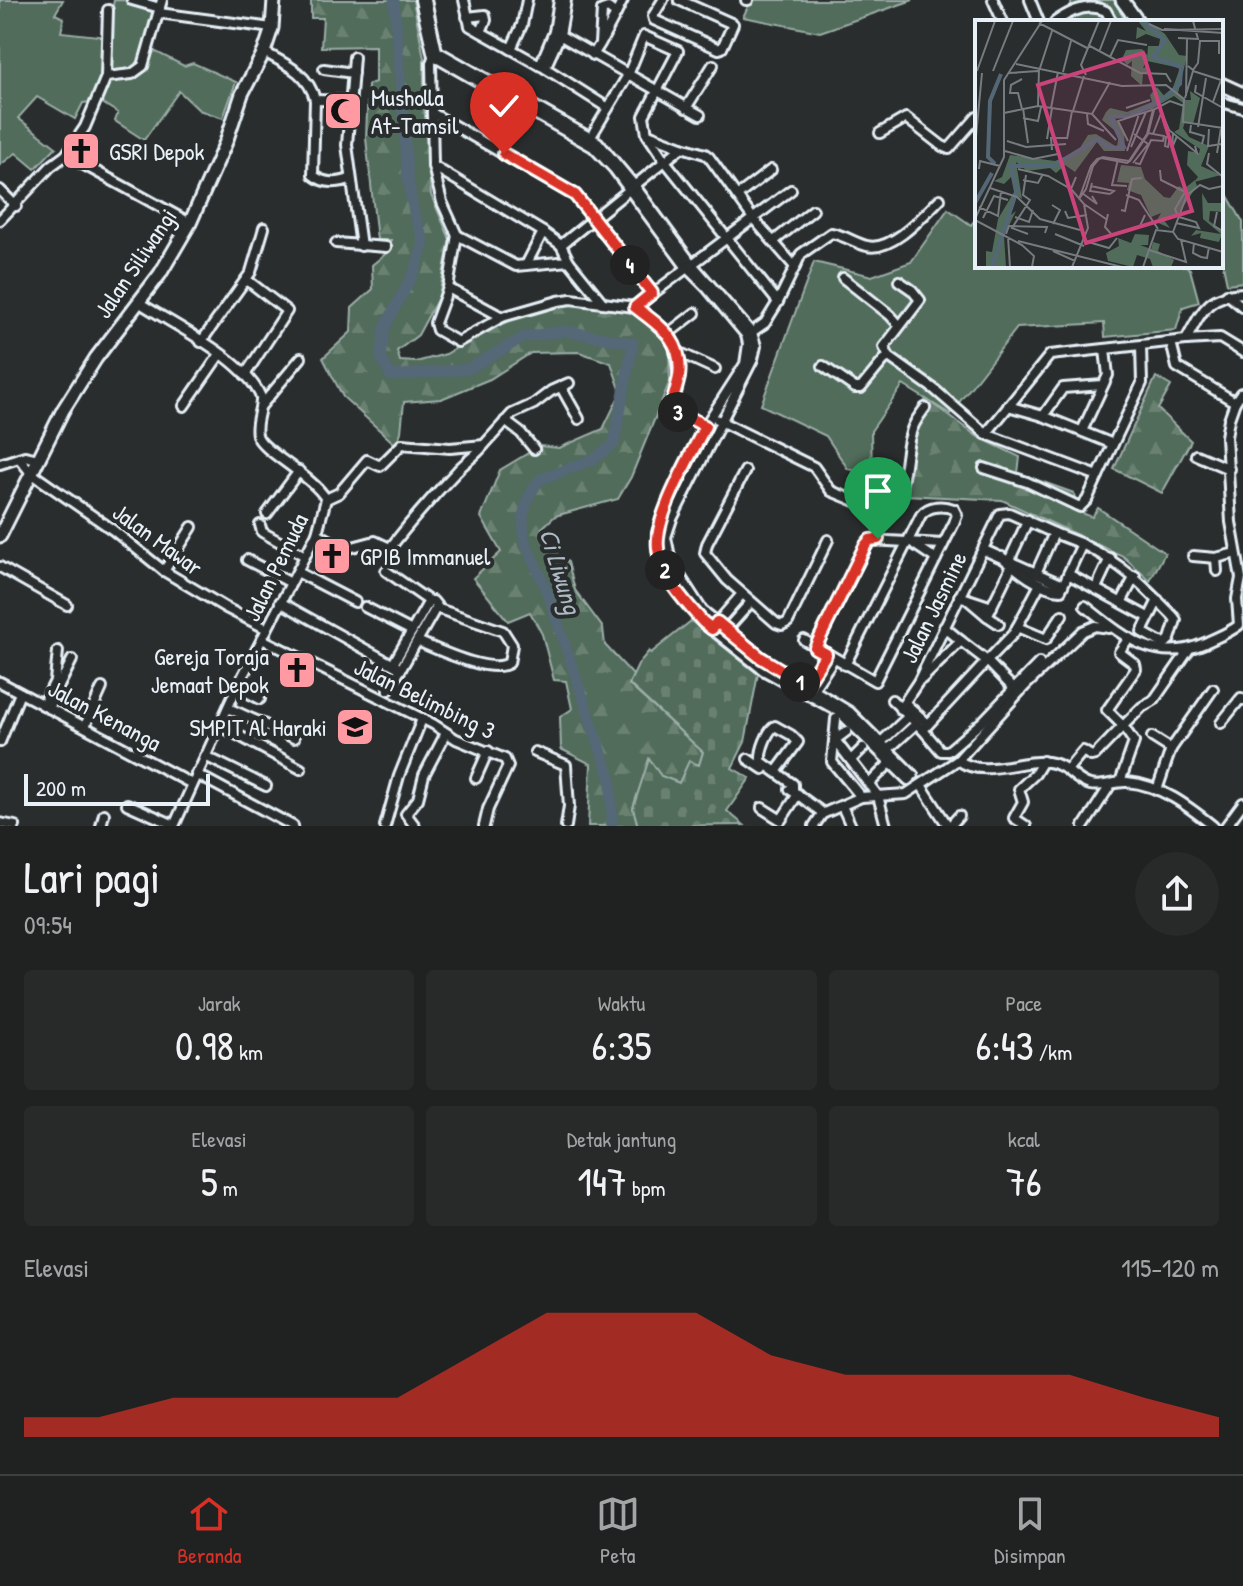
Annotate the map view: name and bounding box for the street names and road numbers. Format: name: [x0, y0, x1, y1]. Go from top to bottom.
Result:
street label: Jalan Siliwangi: [86, 202, 184, 324]
street label: Jalan Mawar: [107, 496, 209, 582]
street label: Jalan Pemuda: [235, 508, 315, 626]
street label: Jalan Jasmine: [892, 546, 974, 668]
street label: Jalan Belimbing 3: [349, 650, 501, 746]
street label: Jalan Kenanga: [43, 672, 167, 758]

